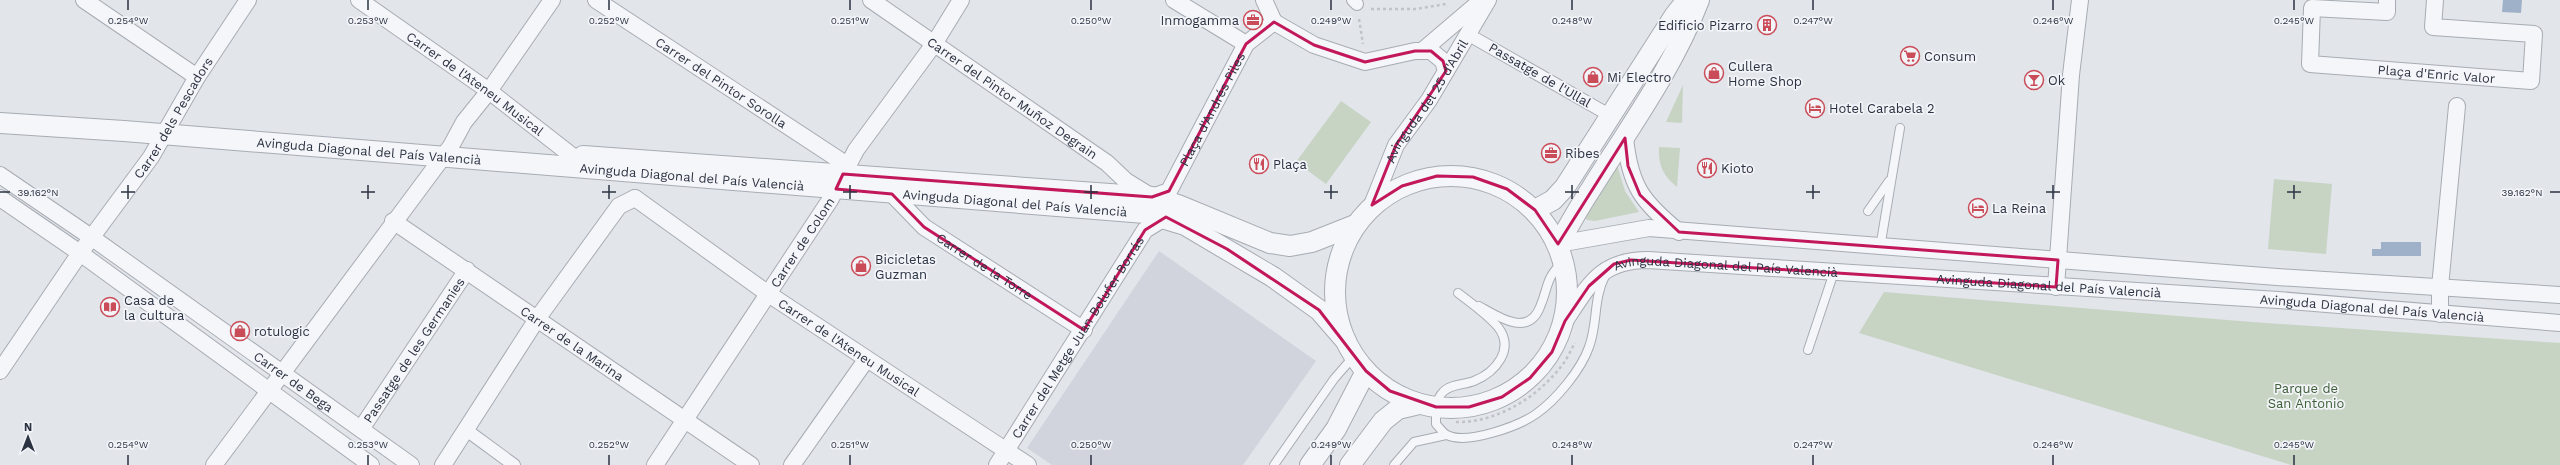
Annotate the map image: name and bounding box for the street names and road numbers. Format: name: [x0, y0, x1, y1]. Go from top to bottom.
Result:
street label: Carrer de l'Ateneu Musical: [404, 28, 547, 138]
street label: Carrer del Pintor Sorolla: [653, 34, 790, 131]
street label: Carrer del Pintor Muñoz Degrain: [925, 34, 1100, 162]
street label: Avinguda del 25 d'Abril: [1382, 36, 1471, 165]
street label: Passatge de l'Ullal: [1486, 40, 1594, 110]
street label: Plaça d'Andrés Piles: [1176, 49, 1248, 169]
street label: Carrer dels Pescadors: [130, 54, 216, 181]
street label: Plaça d'Enric Valor: [2377, 62, 2496, 86]
street label: Avinguda Diagonal del País Valencià: [256, 134, 482, 167]
street label: Avinguda Diagonal del País Valencià: [579, 160, 805, 193]
street label: Avinguda Diagonal del País Valencià: [902, 186, 1128, 219]
street label: Carrer de Colom: [767, 194, 837, 290]
street label: Carrer de la Torre: [934, 230, 1035, 302]
street label: Carrer del Metge Juan Bolufer Borrás: [1008, 233, 1147, 441]
street label: Avinguda Diagonal del País Valencià: [1611, 252, 1839, 280]
street label: Avinguda Diagonal del País Valencià: [1936, 271, 2162, 300]
street label: Passatge de les Germanies: [360, 274, 468, 425]
street label: Avinguda Diagonal del País Valencià: [2259, 291, 2486, 324]
street label: Carrer de l'Ateneu Musical: [776, 295, 923, 399]
street label: Carrer de la Marina: [518, 303, 627, 384]
street label: Carrer de Bega: [251, 348, 337, 415]

